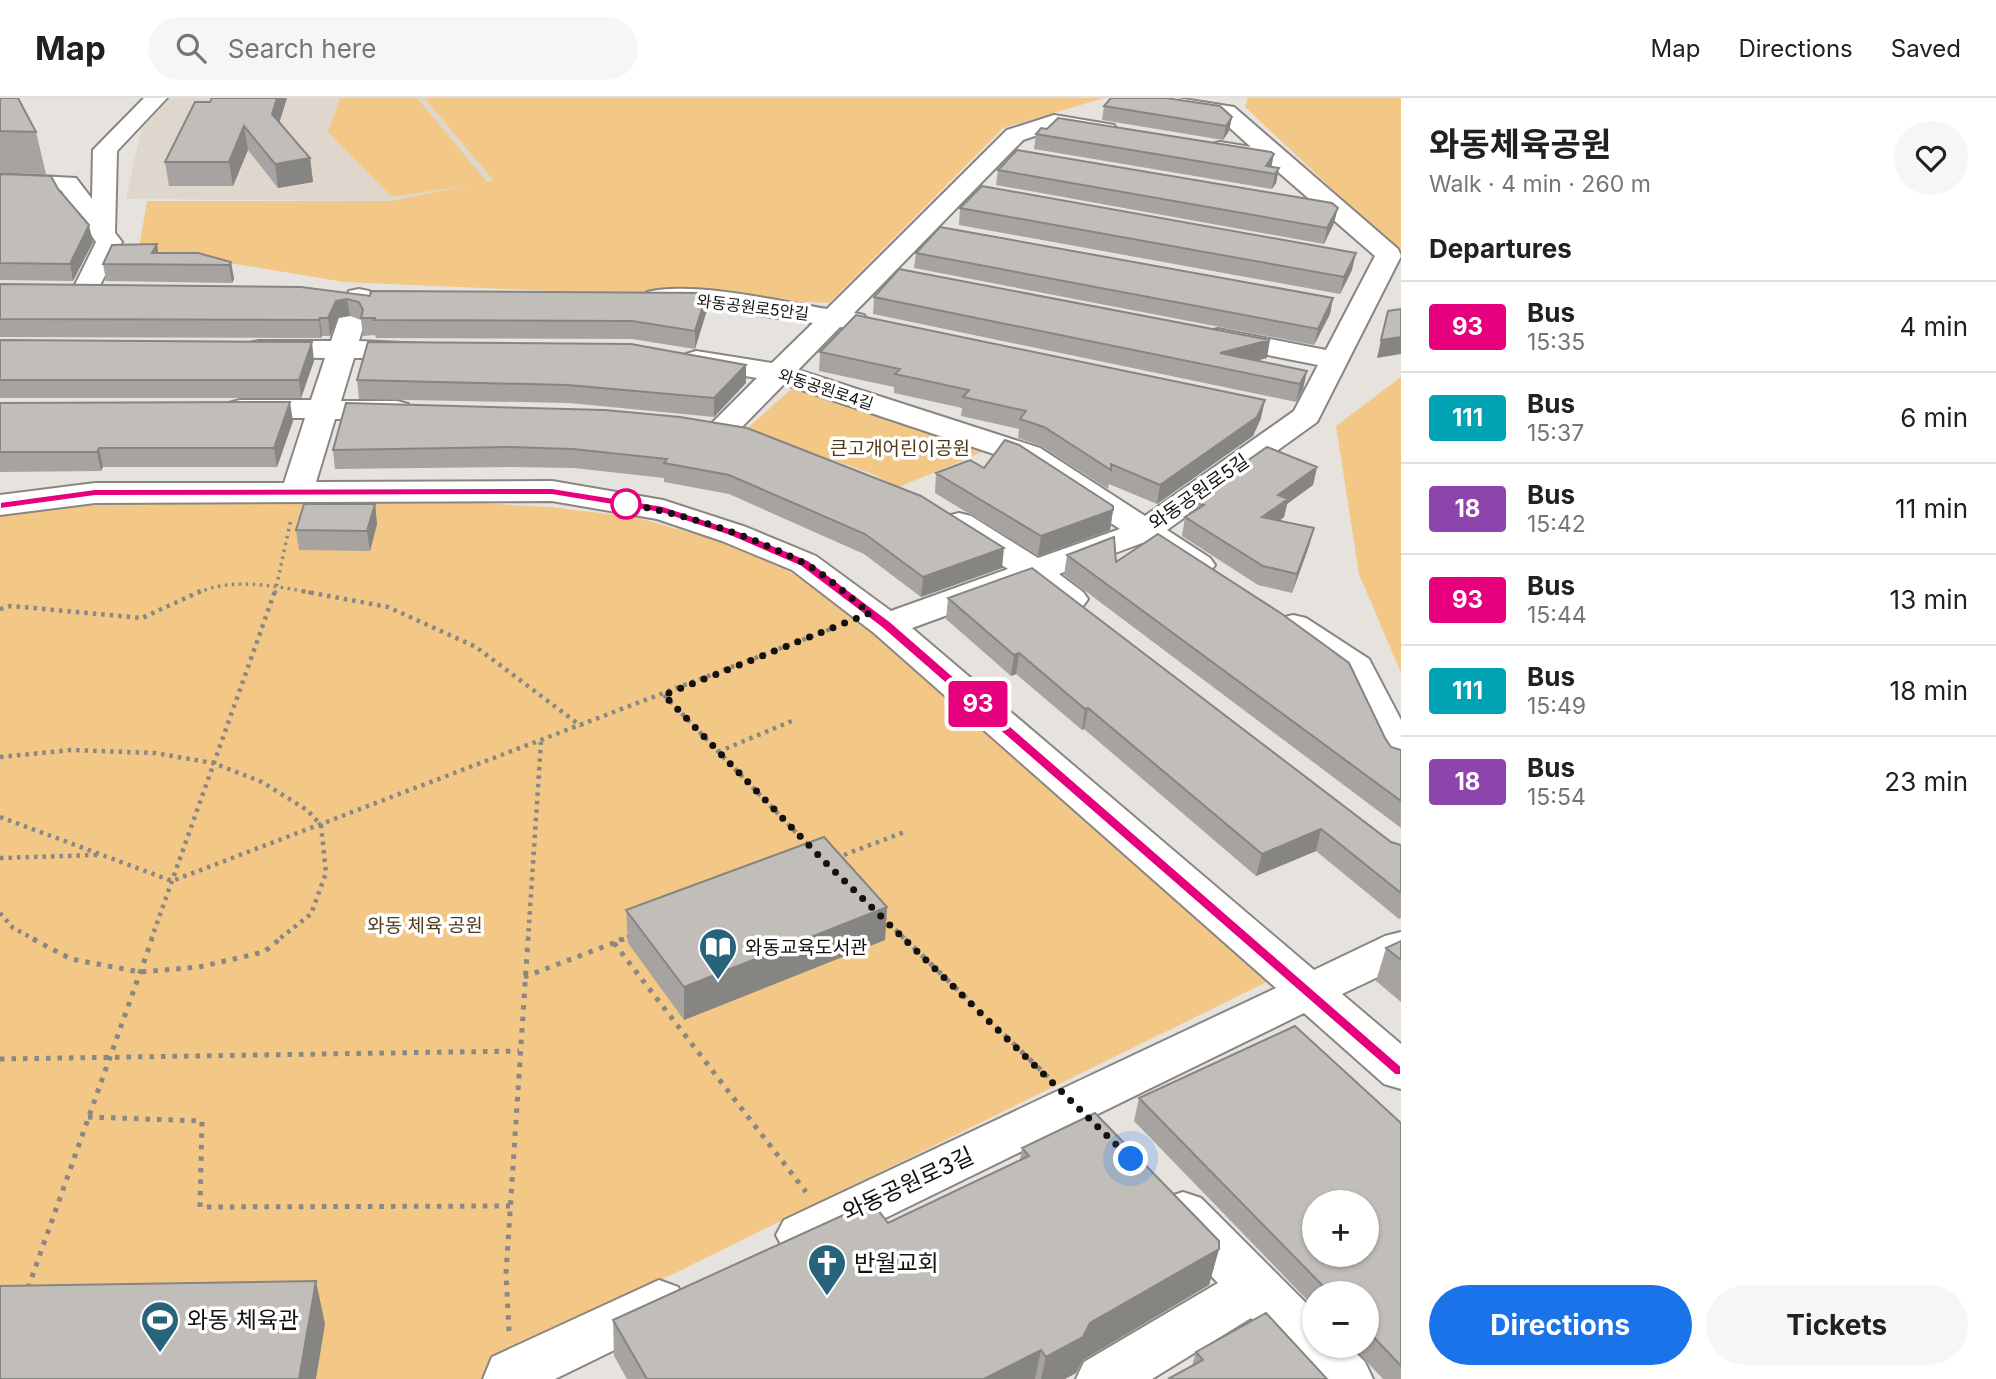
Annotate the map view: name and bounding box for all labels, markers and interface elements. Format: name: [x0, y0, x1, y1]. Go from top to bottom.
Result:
search box: [148, 17, 638, 80]
text: Map: [35, 28, 106, 68]
icon: search: [172, 29, 210, 67]
text: Search here: [228, 33, 376, 64]
text: Map: [1651, 34, 1700, 63]
text: Directions: [1738, 34, 1853, 63]
text: Saved: [1891, 34, 1961, 63]
button: heart: [1894, 121, 1968, 195]
text: 와동체육공원: [1429, 124, 1611, 164]
text: Walk · 4 min · 260 m: [1429, 170, 1651, 198]
text: Departures: [1429, 233, 1572, 264]
street label: 와동공원로5안길: [696, 290, 810, 324]
text: Bus: [1527, 297, 1575, 328]
text: 4 min: [1899, 311, 1968, 342]
text: 93: [1452, 312, 1483, 341]
text: 15:35: [1527, 328, 1585, 356]
street label: 와동공원로4길: [776, 364, 876, 414]
text: Bus: [1527, 388, 1575, 419]
text: 6 min: [1900, 402, 1968, 433]
text: 111: [1452, 403, 1483, 432]
text: 15:37: [1527, 419, 1584, 447]
park label: 큰고개어린이공원: [830, 437, 970, 460]
street label: 와동공원로5길: [1145, 449, 1253, 535]
text: Bus: [1527, 479, 1575, 510]
unlabelled marker: [611, 489, 641, 519]
text: 11 min: [1895, 493, 1968, 524]
text: 18: [1455, 494, 1480, 523]
text: 15:42: [1527, 510, 1586, 538]
text: Bus: [1527, 570, 1575, 601]
text: 13 min: [1890, 584, 1968, 615]
text: 93: [1452, 585, 1483, 614]
text: 15:44: [1527, 601, 1587, 629]
text: Bus: [1527, 661, 1575, 692]
text: 18 min: [1890, 675, 1968, 706]
text: 111: [1452, 676, 1483, 705]
line badge: 93: [946, 681, 1010, 727]
text: 93: [962, 689, 994, 718]
text: 15:49: [1527, 692, 1586, 720]
text: Bus: [1527, 752, 1575, 783]
text: 23 min: [1884, 766, 1968, 797]
text: 18: [1455, 767, 1480, 796]
text: 15:54: [1527, 783, 1586, 811]
park label: 와동 체육 공원: [367, 914, 483, 937]
library icon: 와동교육도서관: [697, 926, 739, 981]
place label: 와동교육도서관: [745, 936, 867, 959]
street label: 와동공원로3길: [838, 1141, 978, 1227]
your location: [1113, 1141, 1148, 1176]
map controls: [1302, 1190, 1379, 1358]
button: +: [1302, 1190, 1379, 1267]
church icon: 반월교회: [806, 1242, 848, 1297]
place label: 반월교회: [854, 1249, 939, 1277]
button: −: [1302, 1281, 1379, 1358]
button: Directions: [1429, 1285, 1692, 1365]
button: Tickets: [1706, 1285, 1968, 1365]
sports icon: 와동 체육관: [139, 1299, 181, 1354]
place label: 와동 체육관: [187, 1306, 299, 1334]

